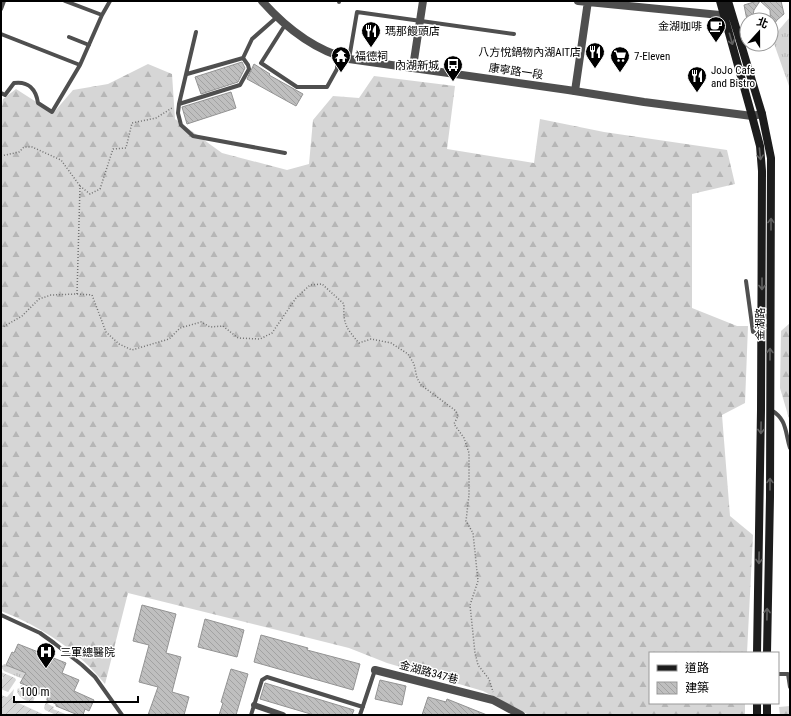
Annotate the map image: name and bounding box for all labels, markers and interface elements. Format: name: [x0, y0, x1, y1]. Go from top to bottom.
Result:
north arrow: [739, 12, 779, 52]
cafe icon: 金湖咖啡: [705, 15, 727, 43]
text: 北: [755, 15, 770, 31]
restaurant icon: 瑪那饅頭店: [360, 20, 382, 48]
place label: 金湖咖啡: [658, 20, 702, 33]
place label: 瑪那饅頭店: [385, 25, 440, 38]
one-way arrow: [728, 32, 735, 45]
restaurant icon: 八方悅鍋物內湖AIT店: [584, 41, 606, 69]
temple icon: 福德祠: [330, 45, 352, 73]
supermarket icon: 7-Eleven: [609, 45, 631, 73]
place label: 八方悅鍋物內湖AIT店: [478, 46, 581, 59]
place label: 福德祠: [355, 50, 388, 63]
place label: 7-Eleven: [634, 50, 670, 63]
bus stop icon: 內湖新城: [442, 54, 464, 82]
place label: 內湖新城: [395, 59, 439, 72]
street label: 康寧路一段: [488, 61, 544, 82]
place label: JoJo Cafe and Bistro: [711, 64, 756, 90]
restaurant icon: JoJo Cafe and Bistro: [686, 65, 708, 93]
one-way arrow: [757, 147, 764, 160]
one-way arrow: [767, 218, 775, 231]
one-way arrow: [758, 277, 766, 290]
street label: 金湖路: [754, 308, 767, 341]
one-way arrow: [767, 348, 774, 361]
one-way arrow: [757, 421, 765, 434]
one-way arrow: [766, 478, 774, 491]
one-way arrow: [755, 551, 762, 564]
one-way arrow: [763, 608, 771, 621]
hospital icon: 三軍總醫院: [35, 641, 57, 669]
place label: 三軍總醫院: [60, 646, 115, 659]
legend: [649, 652, 779, 704]
street label: 金湖路347巷: [398, 658, 460, 687]
text: 道路: [685, 661, 709, 675]
scale bar: [14, 678, 138, 704]
text: 建築: [685, 681, 709, 695]
text: 100 m: [20, 685, 50, 699]

